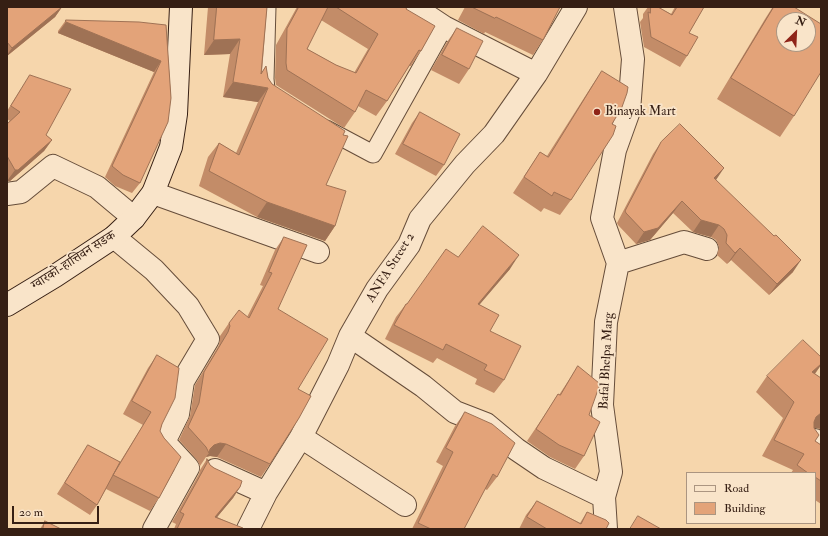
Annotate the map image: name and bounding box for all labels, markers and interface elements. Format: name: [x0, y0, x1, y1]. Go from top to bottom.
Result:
north arrow: [776, 12, 816, 52]
text: N: [794, 14, 808, 29]
place label: Binayak Mart: [605, 104, 676, 120]
marker: Binayak Mart: [592, 107, 602, 117]
street label: ग्वारको-हात्तिवन सडक: [29, 228, 119, 294]
street label: ANFA Street 2: [363, 230, 419, 306]
street label: Bafal Bhelpa Marg: [597, 312, 617, 410]
legend: [686, 472, 816, 524]
text: Road: [724, 481, 749, 496]
scale bar: [14, 498, 101, 524]
text: Building: [724, 501, 765, 516]
text: 20 m: [19, 505, 43, 520]

